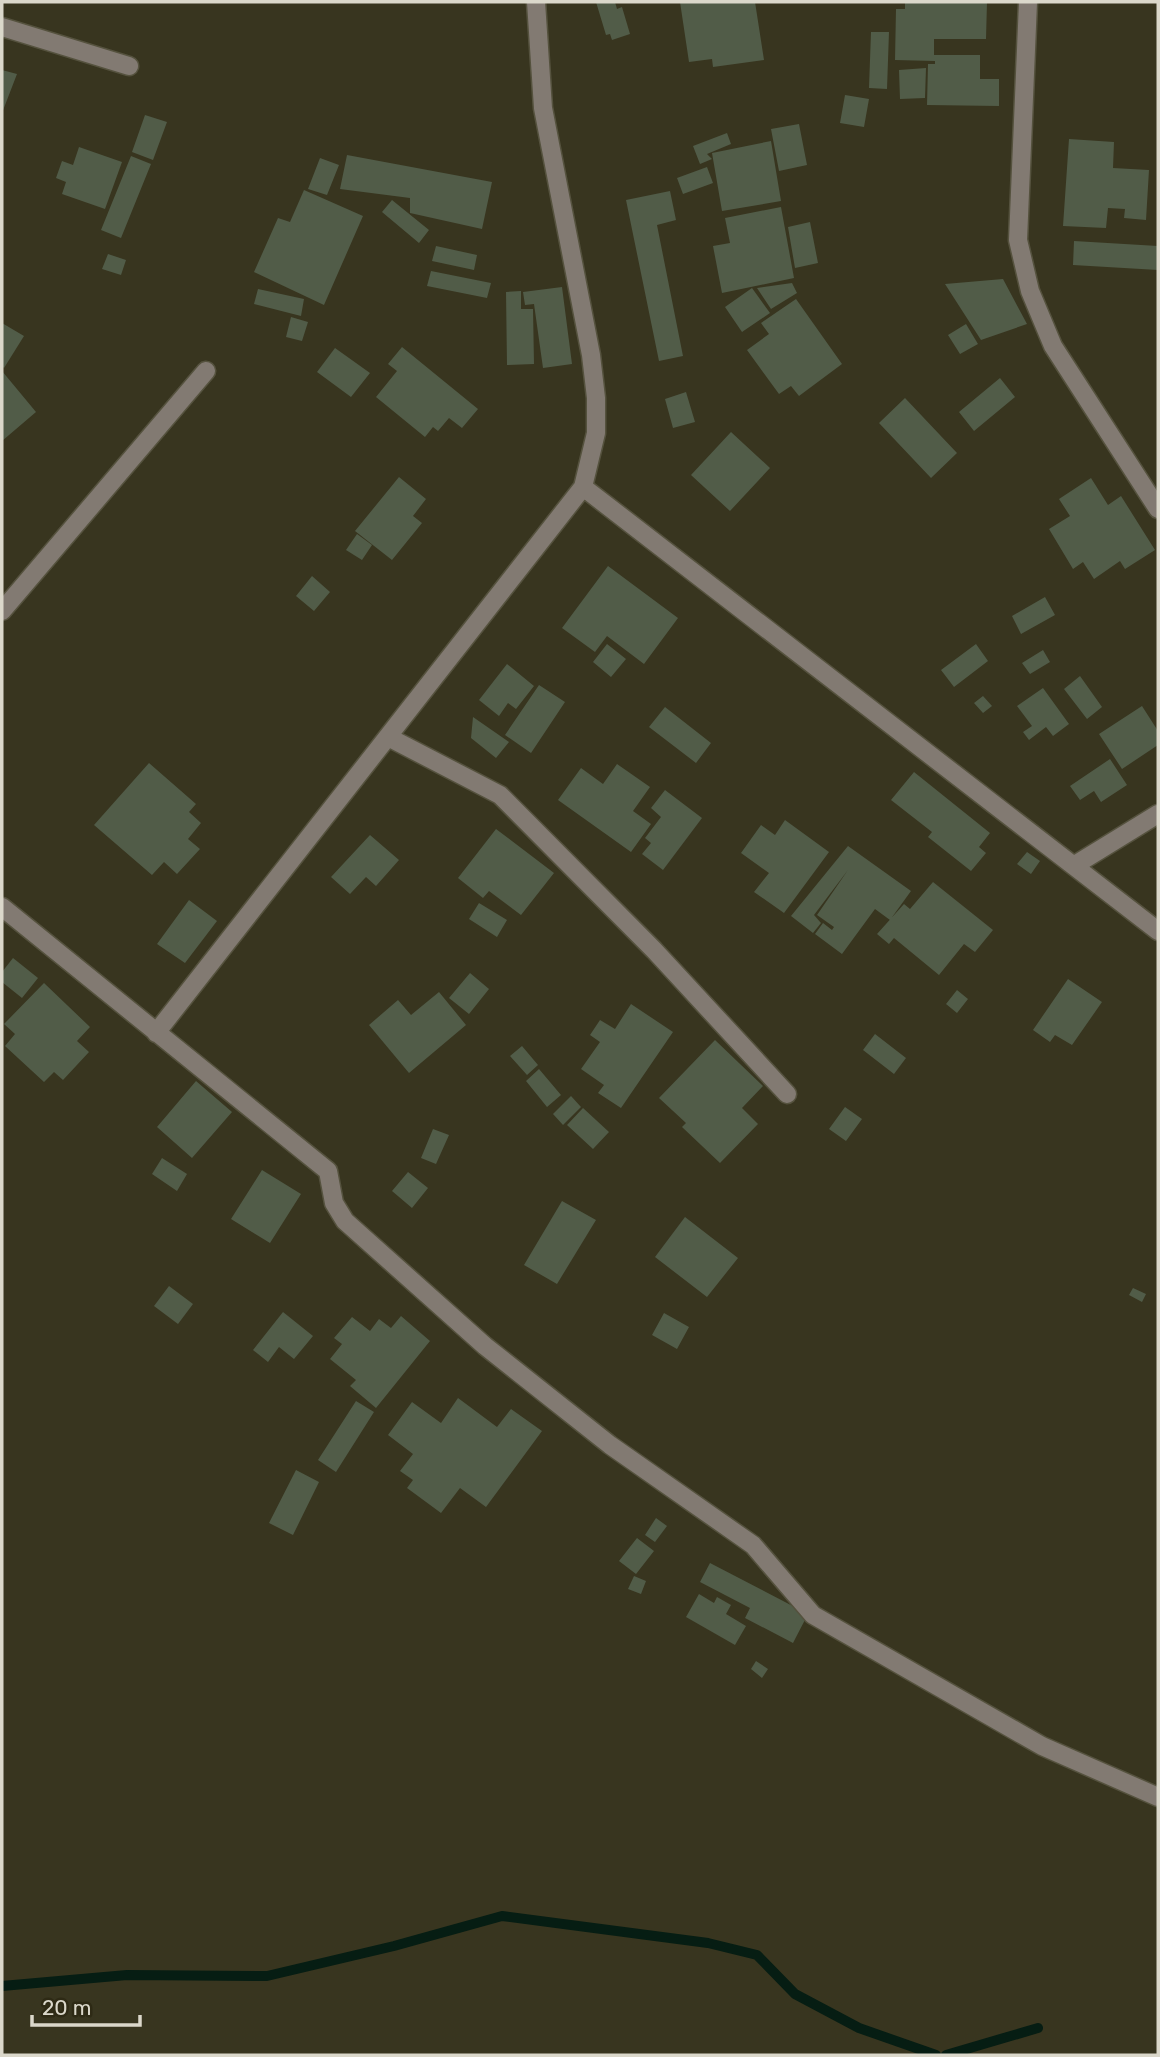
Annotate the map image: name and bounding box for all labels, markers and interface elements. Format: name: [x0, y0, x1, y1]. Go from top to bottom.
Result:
scale bar: [32, 1983, 140, 2027]
text: 20 m: [42, 1995, 91, 2020]

